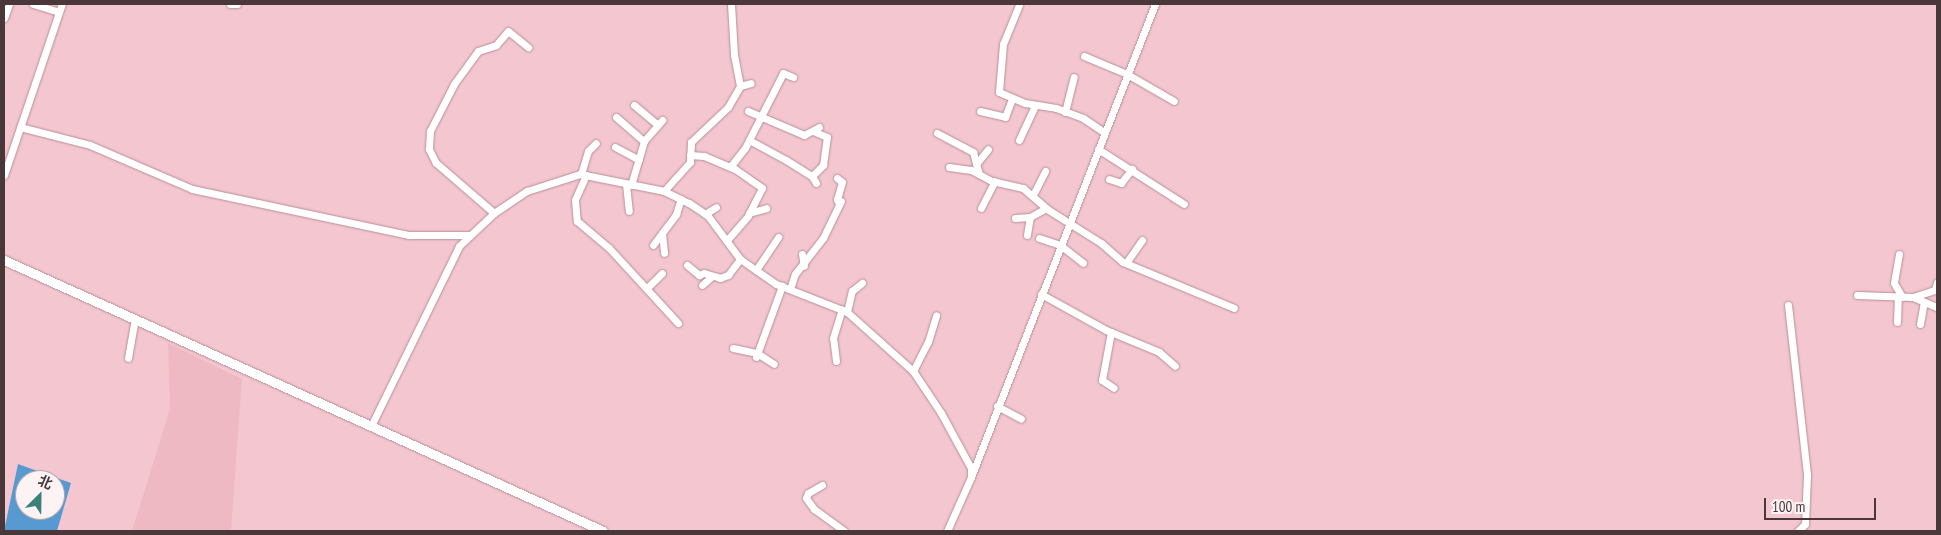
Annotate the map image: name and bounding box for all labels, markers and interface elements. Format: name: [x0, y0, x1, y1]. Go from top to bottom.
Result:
north arrow: [15, 470, 65, 520]
text: 北: [36, 471, 55, 493]
scale bar: [1766, 488, 1878, 520]
text: 100 m: [1772, 497, 1805, 516]

